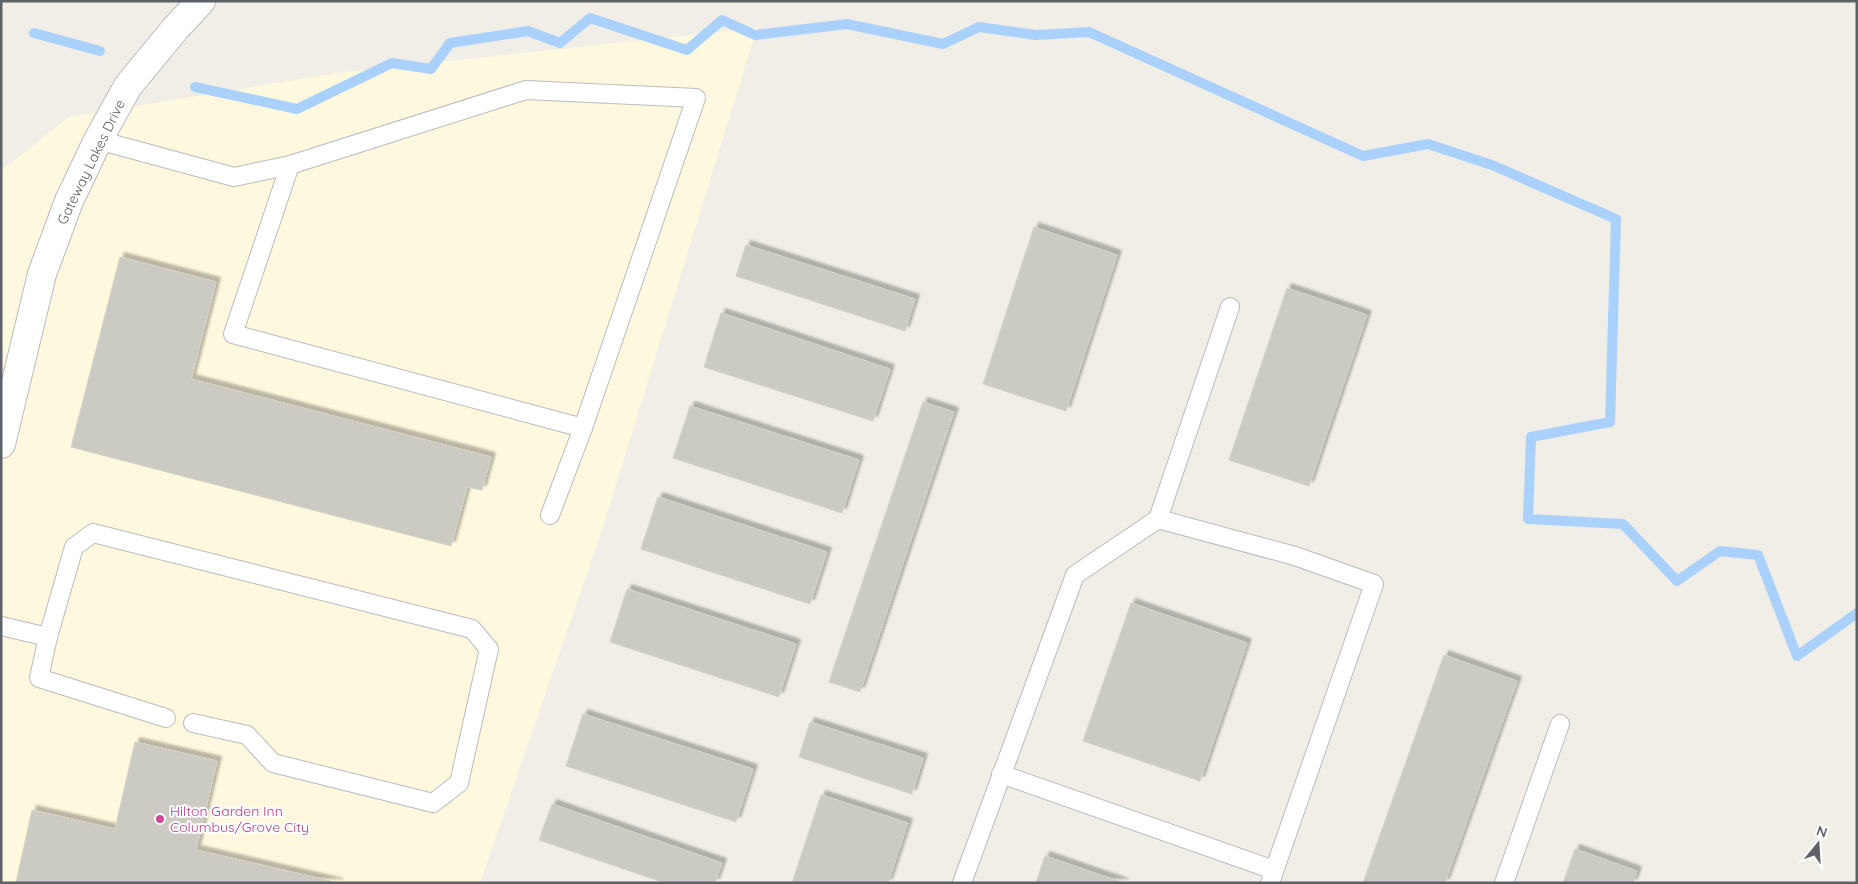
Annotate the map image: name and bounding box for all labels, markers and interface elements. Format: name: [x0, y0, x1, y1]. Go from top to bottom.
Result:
street label: Gateway Lakes Drive: [53, 96, 129, 227]
place label: Hilton Garden Inn Columbus/Grove City: [170, 802, 309, 836]
marker: Hilton Garden Inn Columbus/Grove City: [154, 813, 166, 825]
north arrow: [1793, 819, 1843, 869]
text: N: [1814, 821, 1830, 842]

